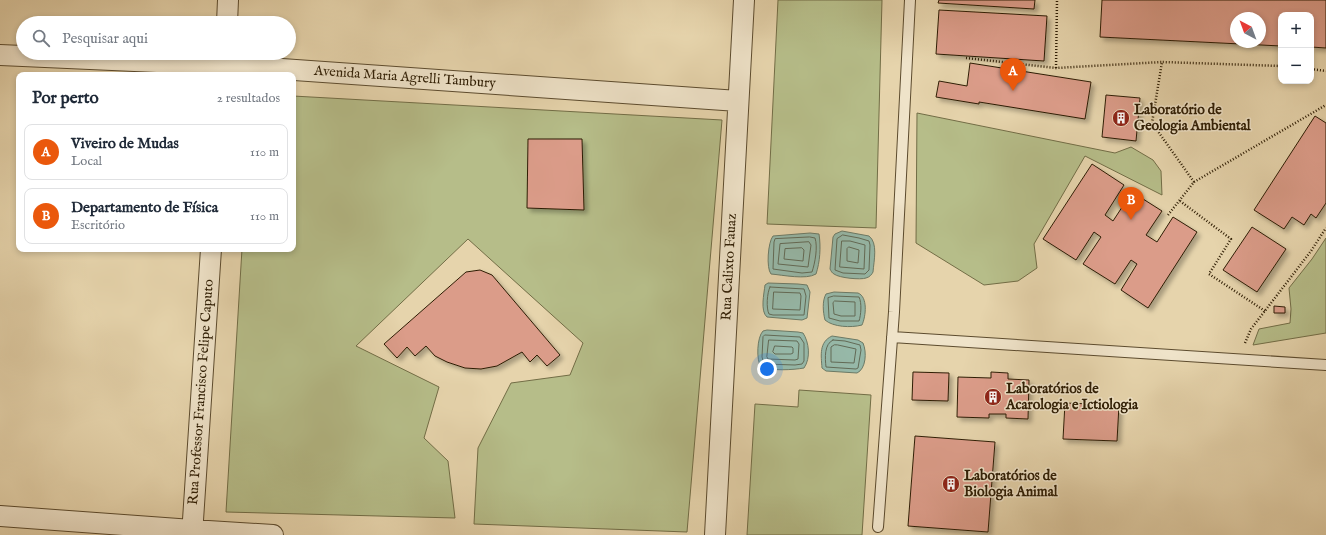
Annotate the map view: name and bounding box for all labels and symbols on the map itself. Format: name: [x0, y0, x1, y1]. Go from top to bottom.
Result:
north arrow: [1230, 12, 1266, 48]
pin: A: [1000, 58, 1026, 91]
street label: Avenida Maria Agrelli Tambury: [312, 62, 497, 92]
place label: Laboratório de Geologia Ambiental: [1134, 101, 1252, 135]
building icon: Laboratório de Geologia Ambiental: [1111, 108, 1131, 128]
pin: B: [1118, 187, 1144, 220]
street label: Rua Calixto Fauaz: [717, 212, 741, 321]
street label: Rua Professor Francisco Felipe Caputo: [184, 278, 218, 506]
your location: [757, 359, 777, 379]
place label: Laboratórios de Acarologia e Ictiologia: [1005, 380, 1139, 414]
building icon: Laboratórios de Acarologia e Ictiologia: [983, 387, 1003, 407]
place label: Laboratórios de Biologia Animal: [964, 467, 1059, 501]
building icon: Laboratórios de Biologia Animal: [941, 474, 961, 494]

